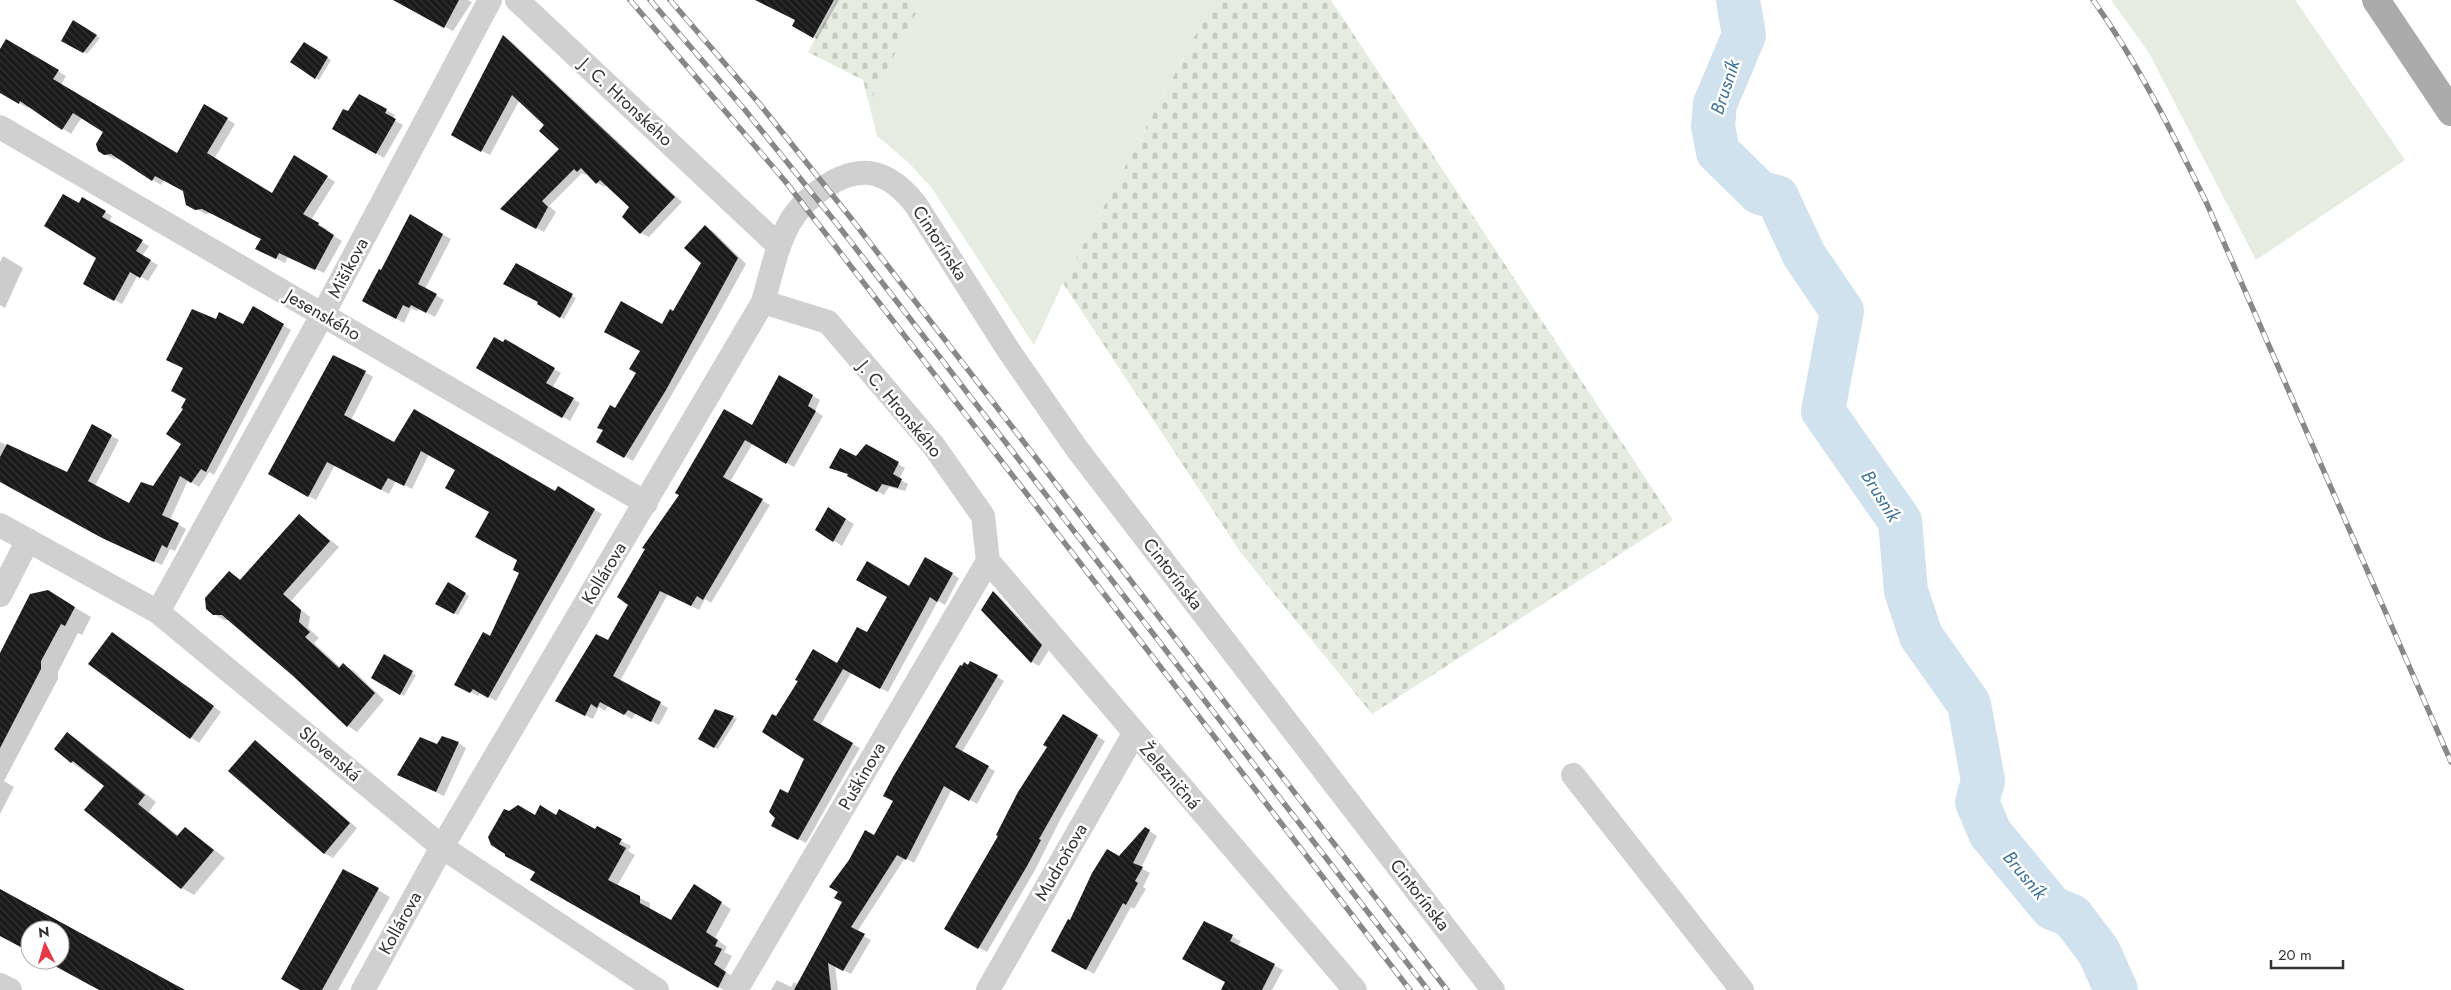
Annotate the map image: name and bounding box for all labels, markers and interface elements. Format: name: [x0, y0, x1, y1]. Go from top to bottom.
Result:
street label: J. C. Hronského: [572, 50, 679, 152]
water label: Brusník: [1703, 55, 1747, 118]
street label: Cintorínska: [906, 200, 974, 286]
street label: Mišíkova: [321, 233, 375, 303]
street label: Jesenského: [279, 282, 366, 347]
street label: J. C. Hronského: [850, 353, 948, 463]
water label: Brusník: [1855, 465, 1908, 528]
street label: Cintorínska: [1137, 533, 1209, 615]
street label: Kollárova: [575, 537, 633, 609]
street label: Slovenská: [293, 720, 367, 788]
street label: Puškinova: [832, 737, 892, 815]
street label: Železničná: [1133, 737, 1207, 815]
street label: Mudroňova: [1028, 818, 1094, 906]
water label: Brusník: [1997, 845, 2054, 906]
street label: Cintorínska: [1384, 854, 1456, 936]
street label: Kollárova: [372, 887, 428, 959]
north arrow: [20, 920, 70, 970]
text: N: [37, 922, 50, 942]
scale bar: [2271, 938, 2344, 970]
text: 20 m: [2278, 944, 2312, 966]

